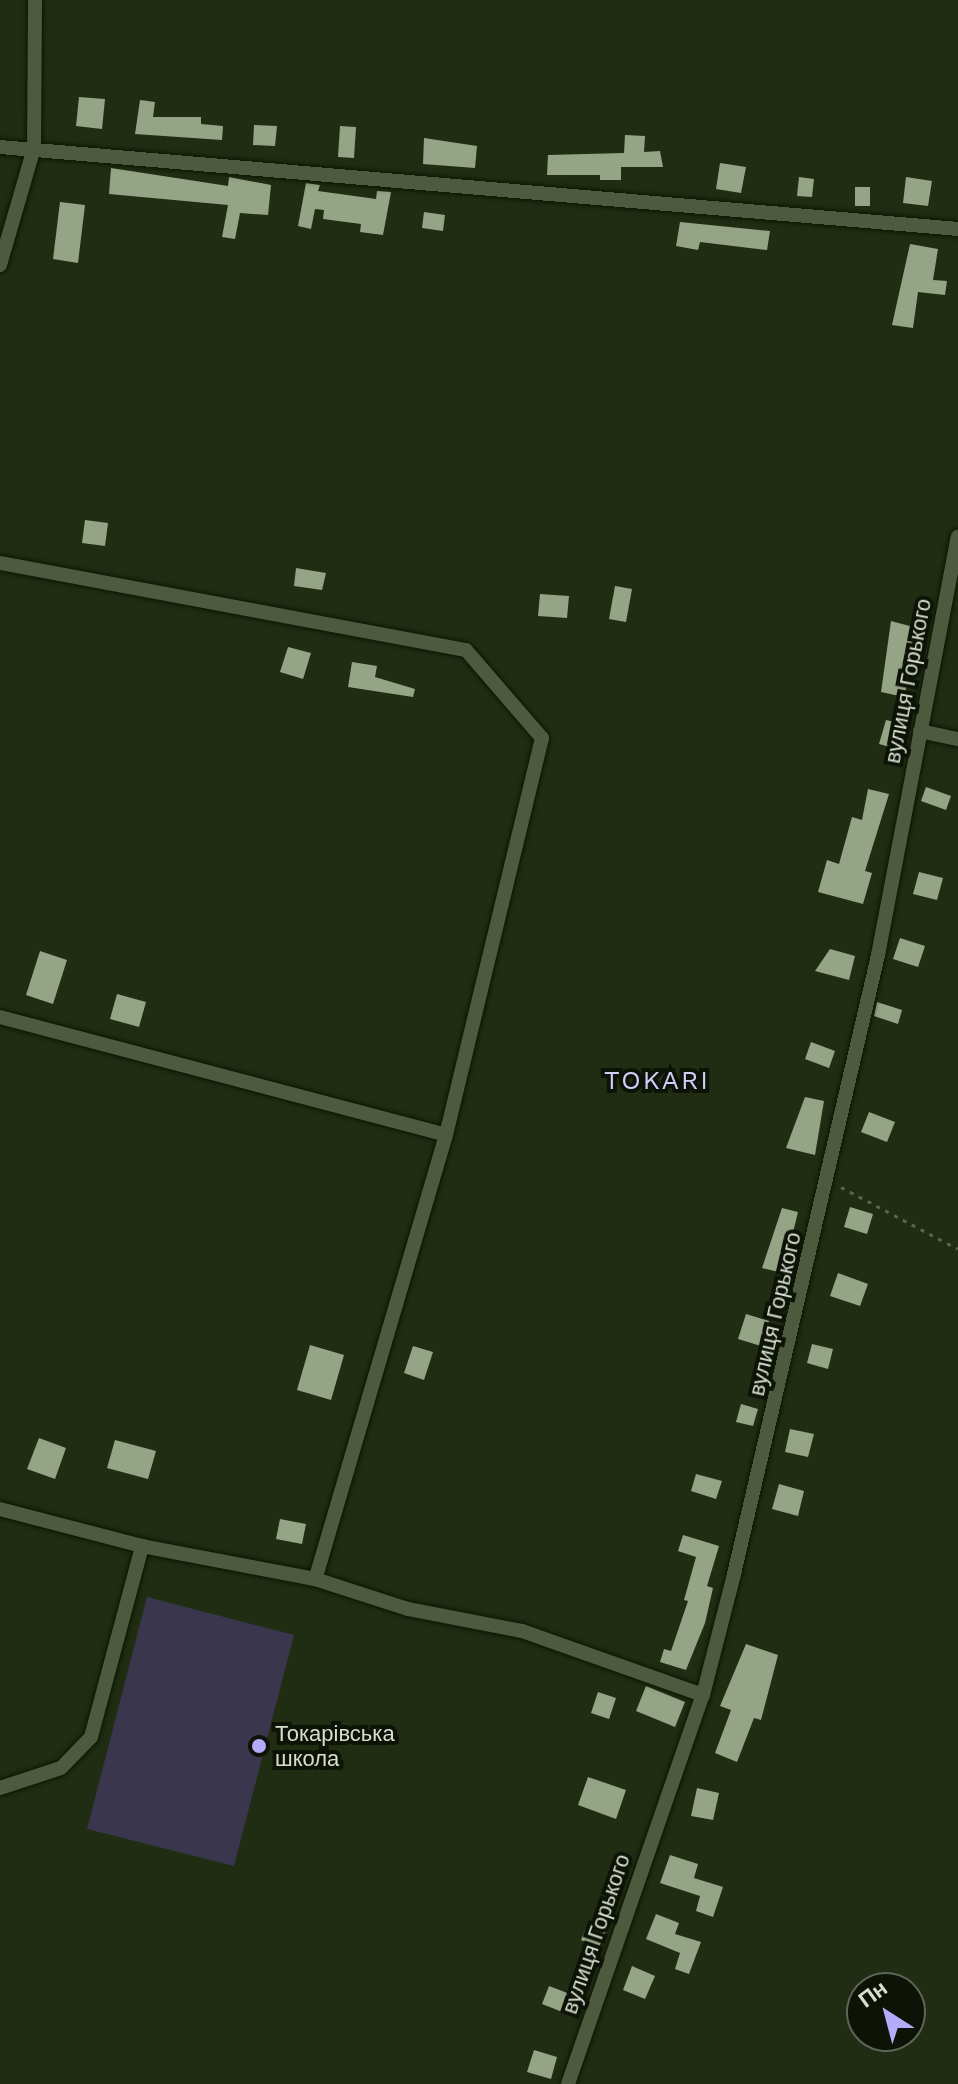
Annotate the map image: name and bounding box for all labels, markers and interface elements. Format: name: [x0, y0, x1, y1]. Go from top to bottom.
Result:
street label: вулиця Горького: [879, 596, 937, 766]
district label: TOKARI: [604, 1065, 710, 1097]
street label: вулиця Горького: [743, 1230, 807, 1398]
place label: Токарівська школа: [275, 1720, 395, 1772]
marker: Токарівська школа: [250, 1737, 268, 1755]
street label: вулиця Горького: [556, 1851, 636, 2017]
north arrow: [846, 1972, 926, 2052]
text: Пн: [854, 1975, 892, 2012]

